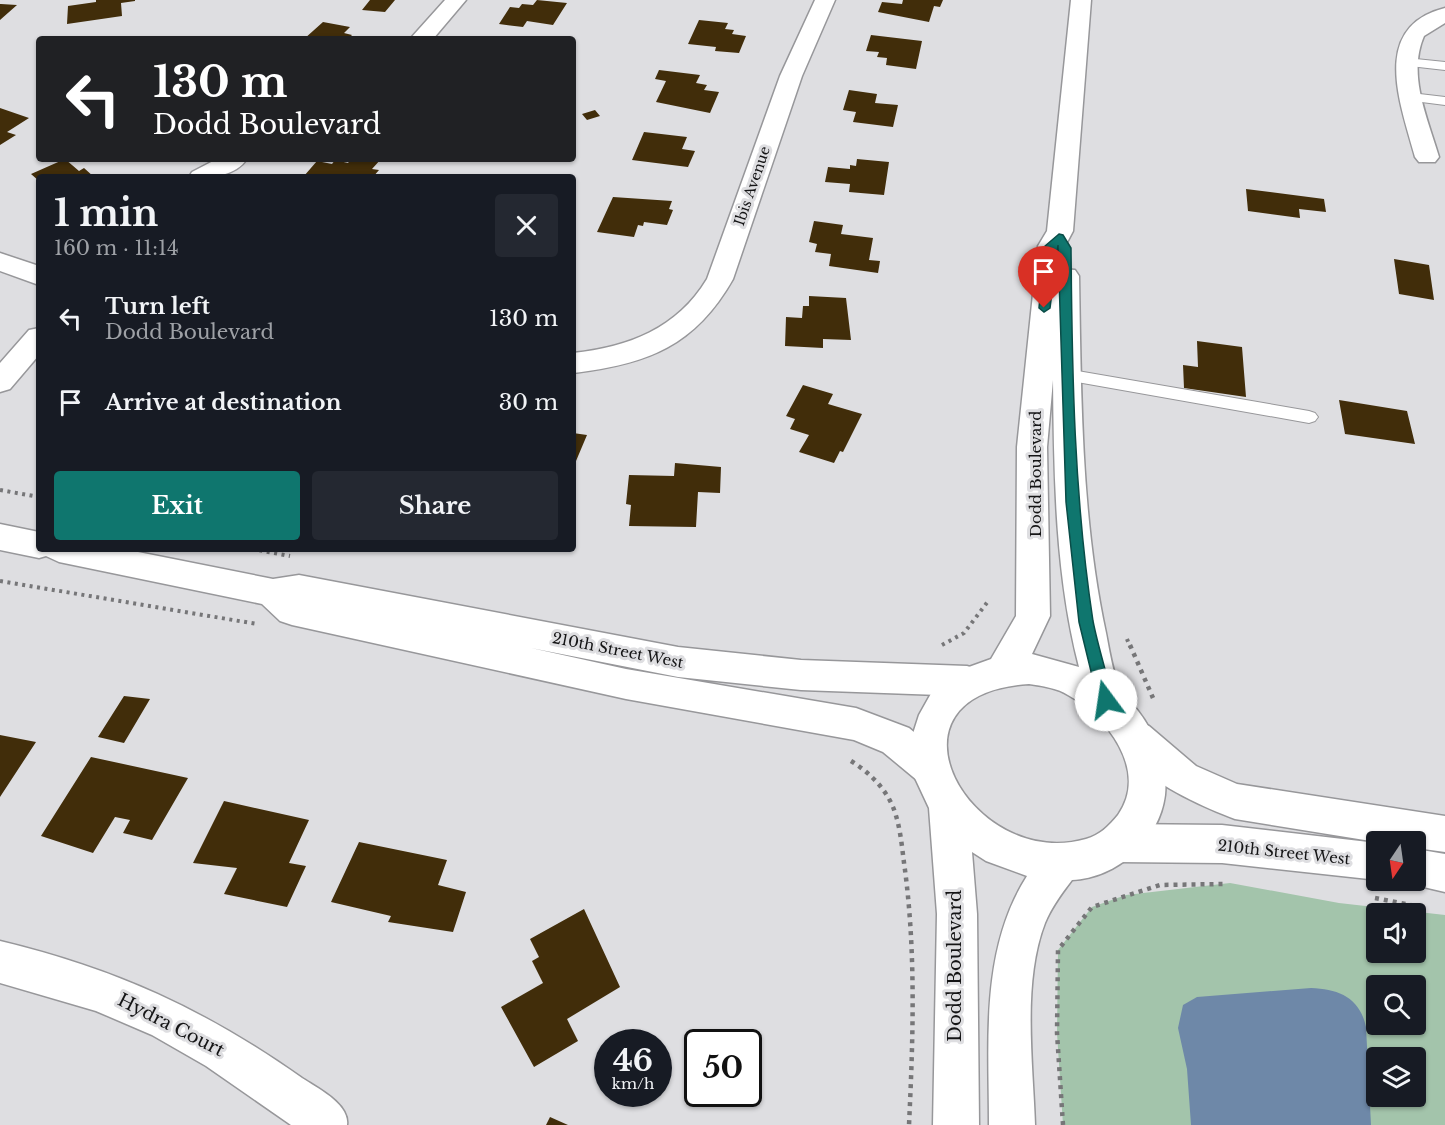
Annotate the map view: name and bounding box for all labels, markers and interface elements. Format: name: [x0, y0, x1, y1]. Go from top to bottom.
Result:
text: 130 m: [153, 56, 287, 108]
icon: left: [54, 60, 132, 138]
text: Dodd Boulevard: [153, 108, 381, 141]
street label: Ibis Avenue: [730, 144, 774, 228]
text: 1 min: [54, 191, 158, 236]
button: close: [495, 194, 558, 257]
text: 160 m · 11:14: [54, 236, 179, 260]
pin: [1018, 246, 1069, 308]
icon: arrive: [1027, 255, 1060, 288]
text: Turn left: [105, 293, 210, 320]
icon: left: [54, 302, 87, 335]
text: 130 m: [489, 305, 558, 332]
text: Dodd Boulevard: [105, 320, 274, 344]
icon: arrive: [54, 386, 87, 419]
text: Arrive at destination: [105, 389, 342, 416]
text: 30 m: [499, 389, 558, 416]
street label: Dodd Boulevard: [1026, 411, 1045, 537]
button: Exit: [54, 471, 300, 540]
button: Share: [312, 471, 558, 540]
street label: 210th Street West: [551, 628, 686, 672]
position arrow: [1074, 668, 1138, 732]
north arrow: [1366, 831, 1426, 891]
map controls: [1366, 831, 1426, 1107]
street label: 210th Street West: [1217, 836, 1352, 868]
street label: Dodd Boulevard: [944, 890, 966, 1042]
button: sound: [1366, 903, 1426, 963]
button: search: [1366, 975, 1426, 1035]
street label: Hydra Court: [114, 989, 228, 1061]
speed limit sign: 50: [684, 1029, 762, 1107]
text: 46: [613, 1042, 653, 1079]
button: layers: [1366, 1047, 1426, 1107]
text: km/h: [612, 1074, 654, 1093]

